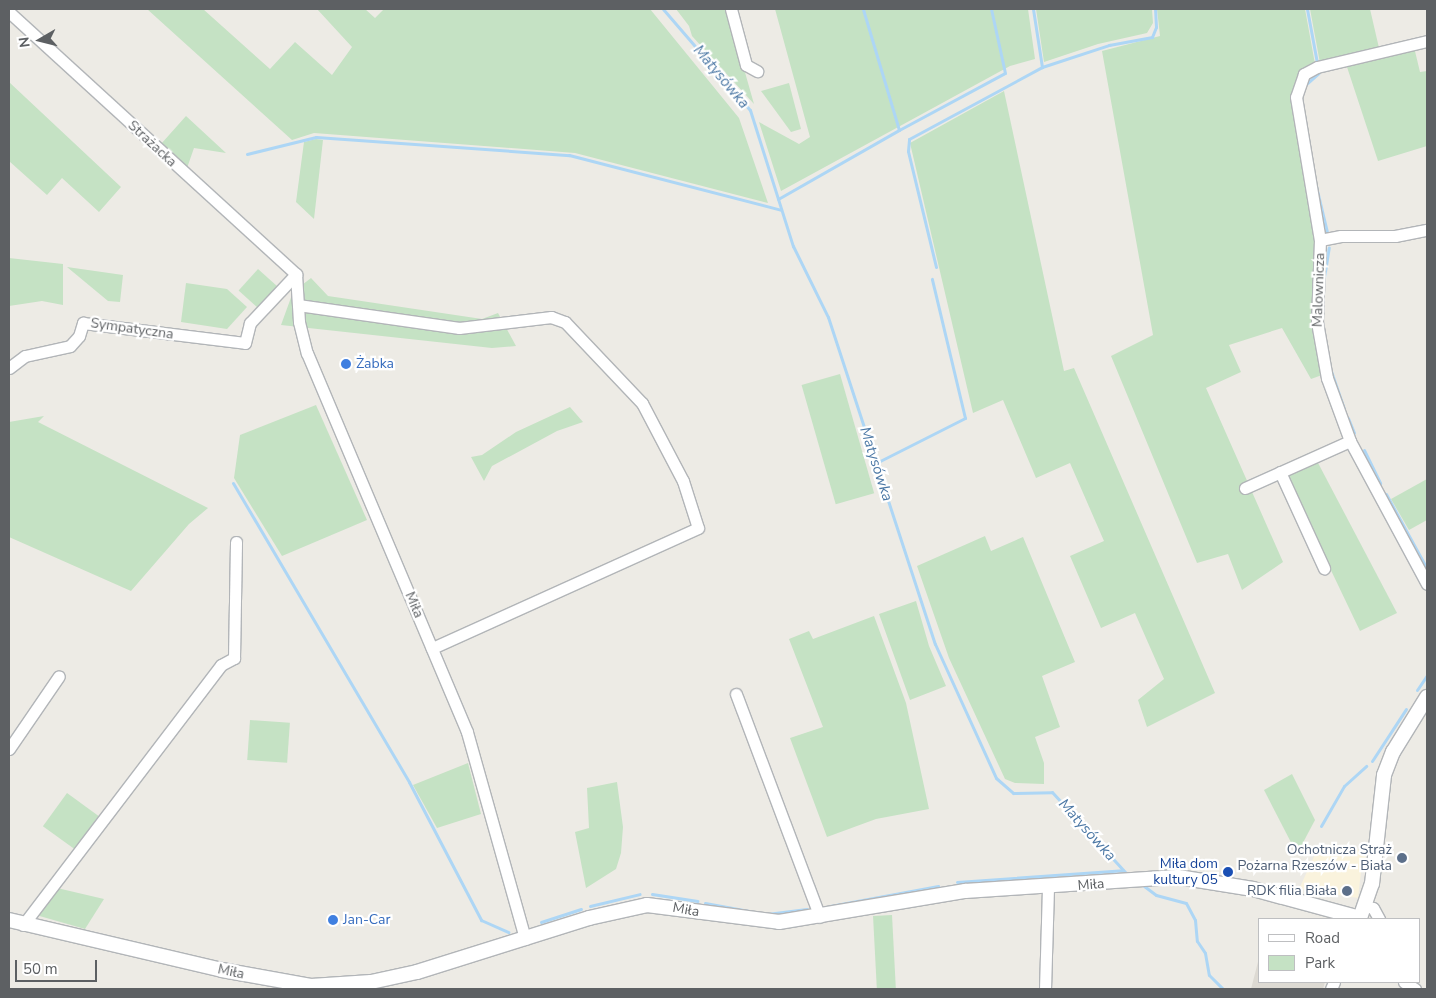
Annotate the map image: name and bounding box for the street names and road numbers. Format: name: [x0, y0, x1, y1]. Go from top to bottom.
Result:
street label: Strażacka: [124, 117, 180, 171]
street label: Malownicza: [1309, 253, 1329, 327]
street label: Sympatyczna: [89, 315, 175, 343]
street label: Miła: [401, 589, 427, 621]
street label: Miła: [1077, 875, 1105, 895]
street label: Miła: [671, 899, 701, 921]
street label: Miła: [216, 961, 246, 983]

